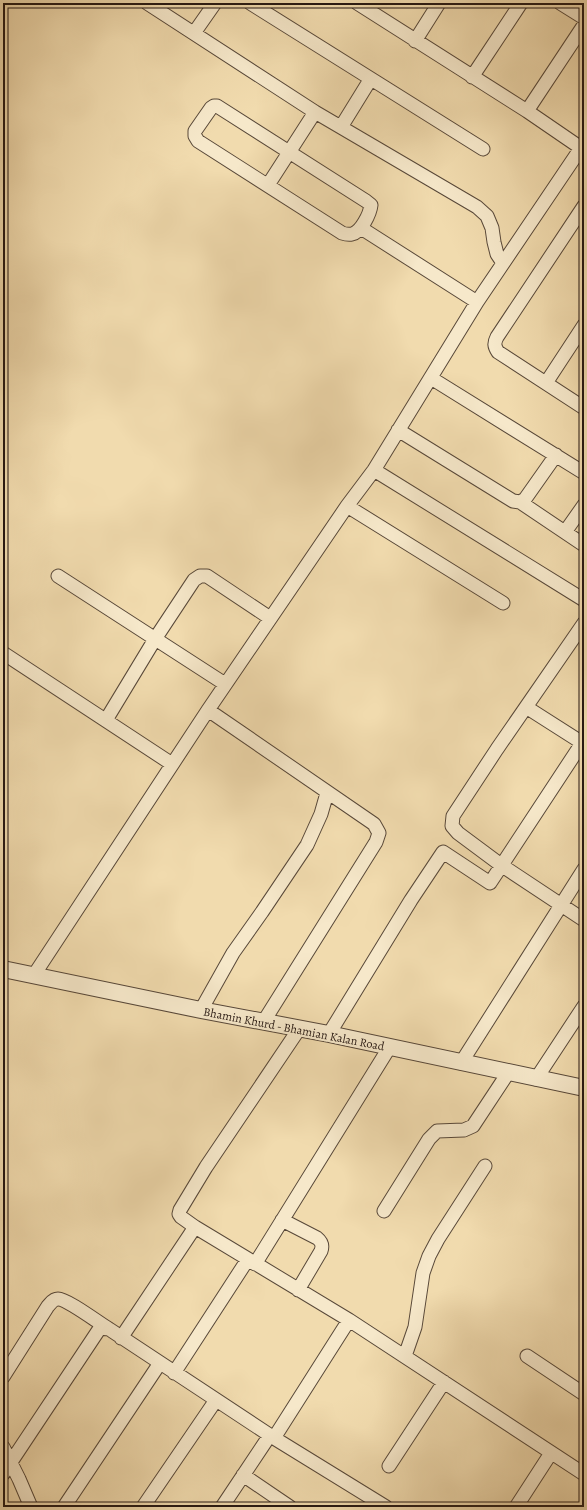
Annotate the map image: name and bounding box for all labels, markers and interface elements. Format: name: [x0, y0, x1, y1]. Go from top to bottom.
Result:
street label: Bhamin Khurd - Bhamian Kalan Road: [202, 1004, 386, 1055]

